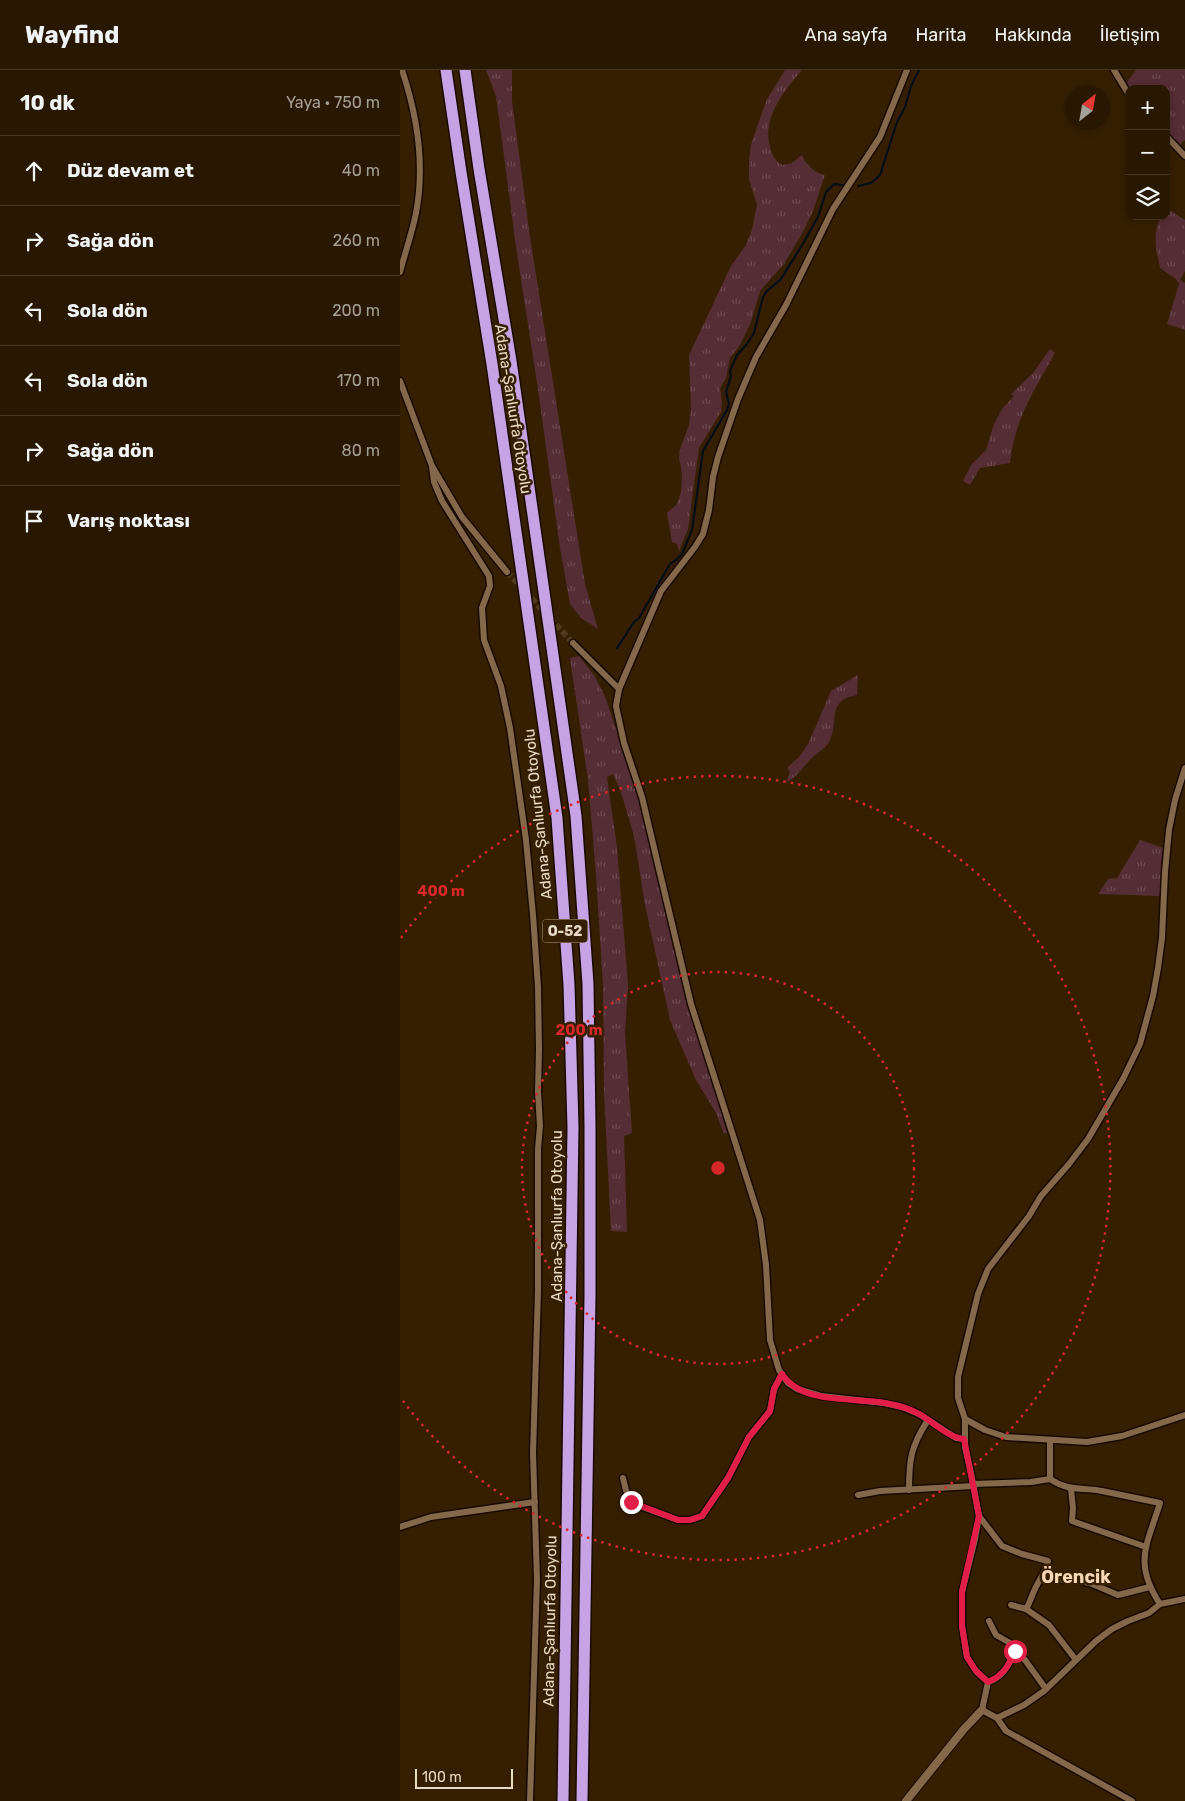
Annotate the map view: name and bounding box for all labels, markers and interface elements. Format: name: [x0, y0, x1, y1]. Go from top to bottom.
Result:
text: Wayfind: [25, 21, 119, 49]
text: Ana sayfa: [805, 24, 888, 46]
text: Harita: [916, 24, 966, 46]
text: Hakkında: [994, 24, 1072, 46]
text: İletişim: [1100, 24, 1160, 46]
north arrow: [1065, 85, 1110, 130]
map controls: [1125, 85, 1170, 220]
button: +: [1125, 85, 1170, 130]
text: 10 dk: [20, 90, 75, 115]
text: Yaya · 750 m: [286, 93, 380, 112]
button: −: [1125, 130, 1170, 175]
icon: ahead: [20, 157, 48, 185]
text: Düz devam et: [67, 159, 194, 182]
text: 40 m: [342, 161, 380, 180]
button: layers: [1125, 175, 1170, 220]
icon: right: [20, 227, 48, 255]
text: Sağa dön: [67, 229, 154, 252]
text: 260 m: [333, 231, 380, 250]
icon: left: [20, 297, 48, 325]
text: Sola dön: [67, 299, 148, 322]
text: 200 m: [332, 301, 380, 320]
street label: Adana-Şanlıurfa Otoyolu: [491, 323, 535, 495]
icon: left: [20, 367, 48, 395]
text: Sola dön: [67, 369, 148, 392]
text: 170 m: [337, 371, 380, 390]
icon: right: [20, 437, 48, 465]
text: Sağa dön: [67, 439, 154, 462]
text: 80 m: [342, 441, 380, 460]
icon: arrive: [20, 507, 48, 535]
text: Varış noktası: [67, 509, 190, 532]
street label: Adana-Şanlıurfa Otoyolu: [520, 728, 556, 900]
text: 400 m: [417, 882, 465, 900]
road number: O-52: [542, 919, 588, 942]
text: 200 m: [555, 1021, 603, 1039]
street label: Adana-Şanlıurfa Otoyolu: [548, 1130, 566, 1302]
centre of rings: [709, 1159, 727, 1177]
route end: [620, 1491, 643, 1514]
street label: Adana-Şanlıurfa Otoyolu: [540, 1535, 560, 1707]
district label: Örencik: [1041, 1566, 1111, 1588]
route start: [1004, 1640, 1027, 1663]
scale bar: [415, 1766, 512, 1789]
text: 100 m: [422, 1769, 462, 1786]

